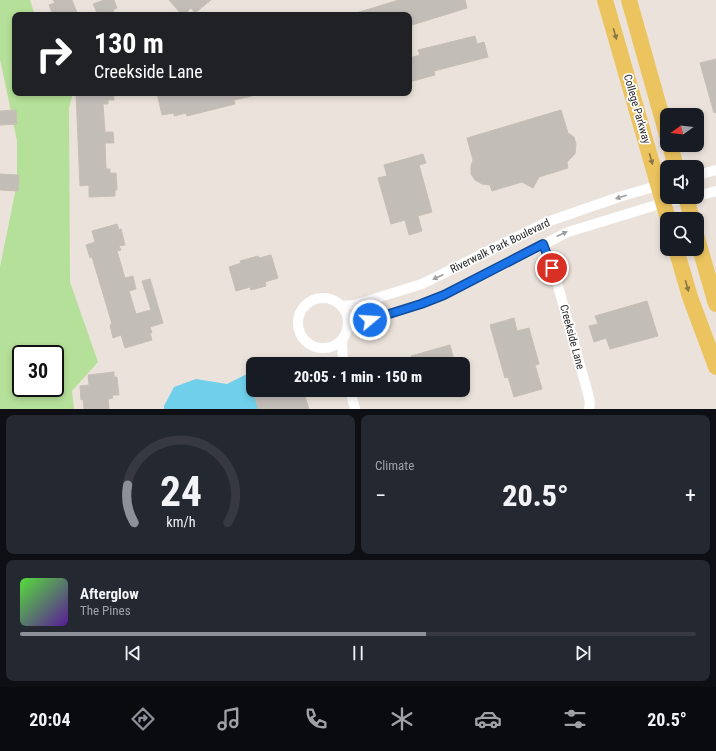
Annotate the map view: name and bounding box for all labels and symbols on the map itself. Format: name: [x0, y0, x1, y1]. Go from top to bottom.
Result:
one-way arrow: [612, 28, 618, 40]
street label: College Parkway: [621, 73, 653, 146]
north arrow: [660, 108, 704, 152]
one-way arrow: [648, 153, 654, 165]
one-way arrow: [614, 194, 626, 200]
street label: Riverwalk Park Boulevard: [448, 216, 552, 276]
one-way arrow: [557, 231, 568, 237]
pin: [535, 251, 569, 285]
one-way arrow: [432, 274, 444, 280]
one-way arrow: [684, 281, 690, 293]
position arrow: [349, 299, 391, 341]
street label: Creekside Lane: [557, 303, 587, 371]
speed limit sign: 30: [12, 345, 64, 397]

